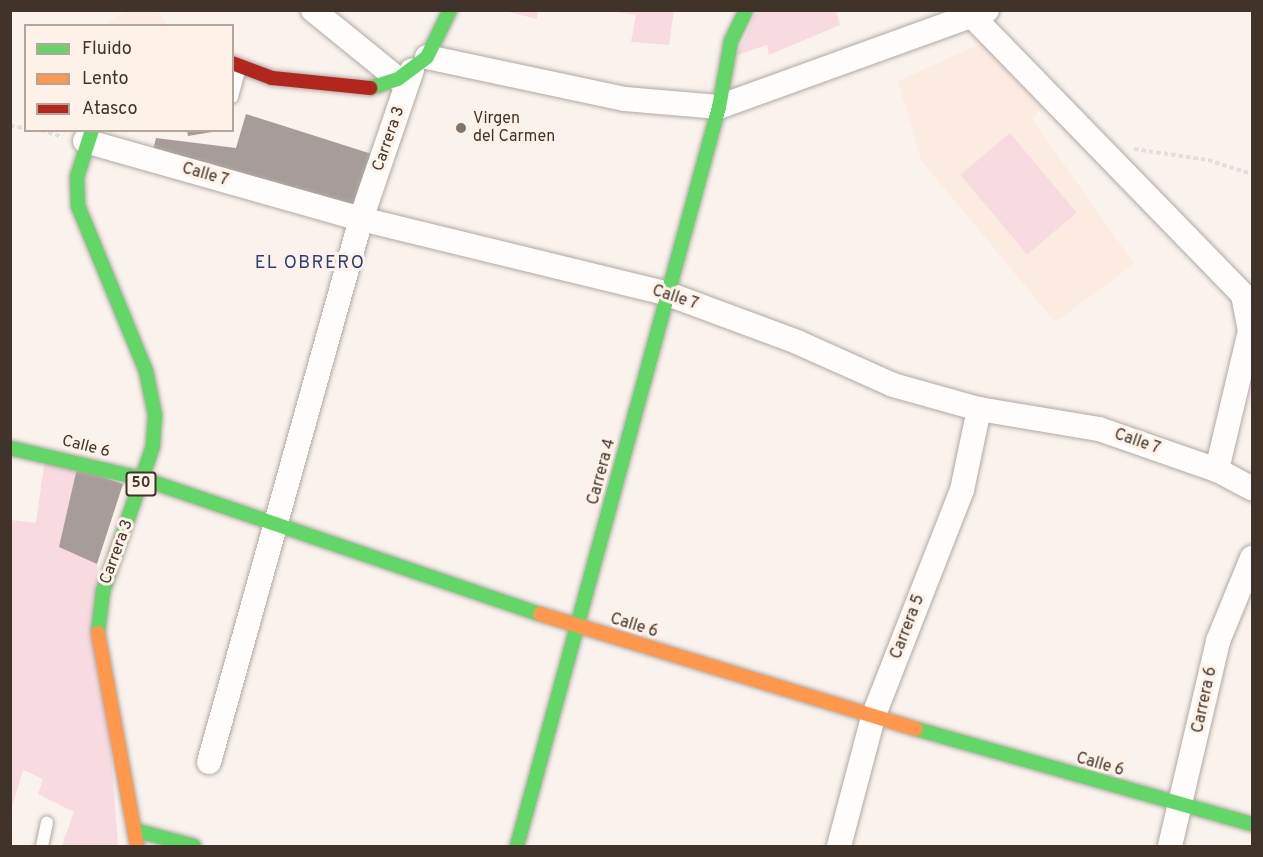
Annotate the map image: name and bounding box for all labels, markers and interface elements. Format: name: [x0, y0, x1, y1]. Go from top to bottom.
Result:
legend: [24, 24, 234, 132]
text: Fluido: [82, 38, 132, 61]
text: Lento: [82, 68, 128, 91]
text: Atasco: [82, 98, 138, 121]
street label: Carrera 3: [369, 104, 409, 174]
place label: Virgen del Carmen: [473, 109, 555, 147]
marker: Virgen del Carmen: [454, 121, 468, 135]
street label: Calle 7: [179, 159, 231, 191]
district label: EL OBRERO: [255, 253, 365, 275]
street label: Calle 7: [649, 281, 701, 315]
street label: Calle 7: [1111, 425, 1163, 459]
street label: Calle 6: [60, 432, 112, 462]
street label: Carrera 4: [584, 437, 620, 507]
road number: 50: [124, 472, 158, 496]
street label: Carrera 3: [96, 517, 138, 587]
street label: Carrera 5: [887, 592, 929, 662]
street label: Calle 6: [608, 610, 660, 642]
street label: Carrera 6: [1189, 665, 1221, 735]
street label: Calle 6: [1074, 749, 1126, 781]

